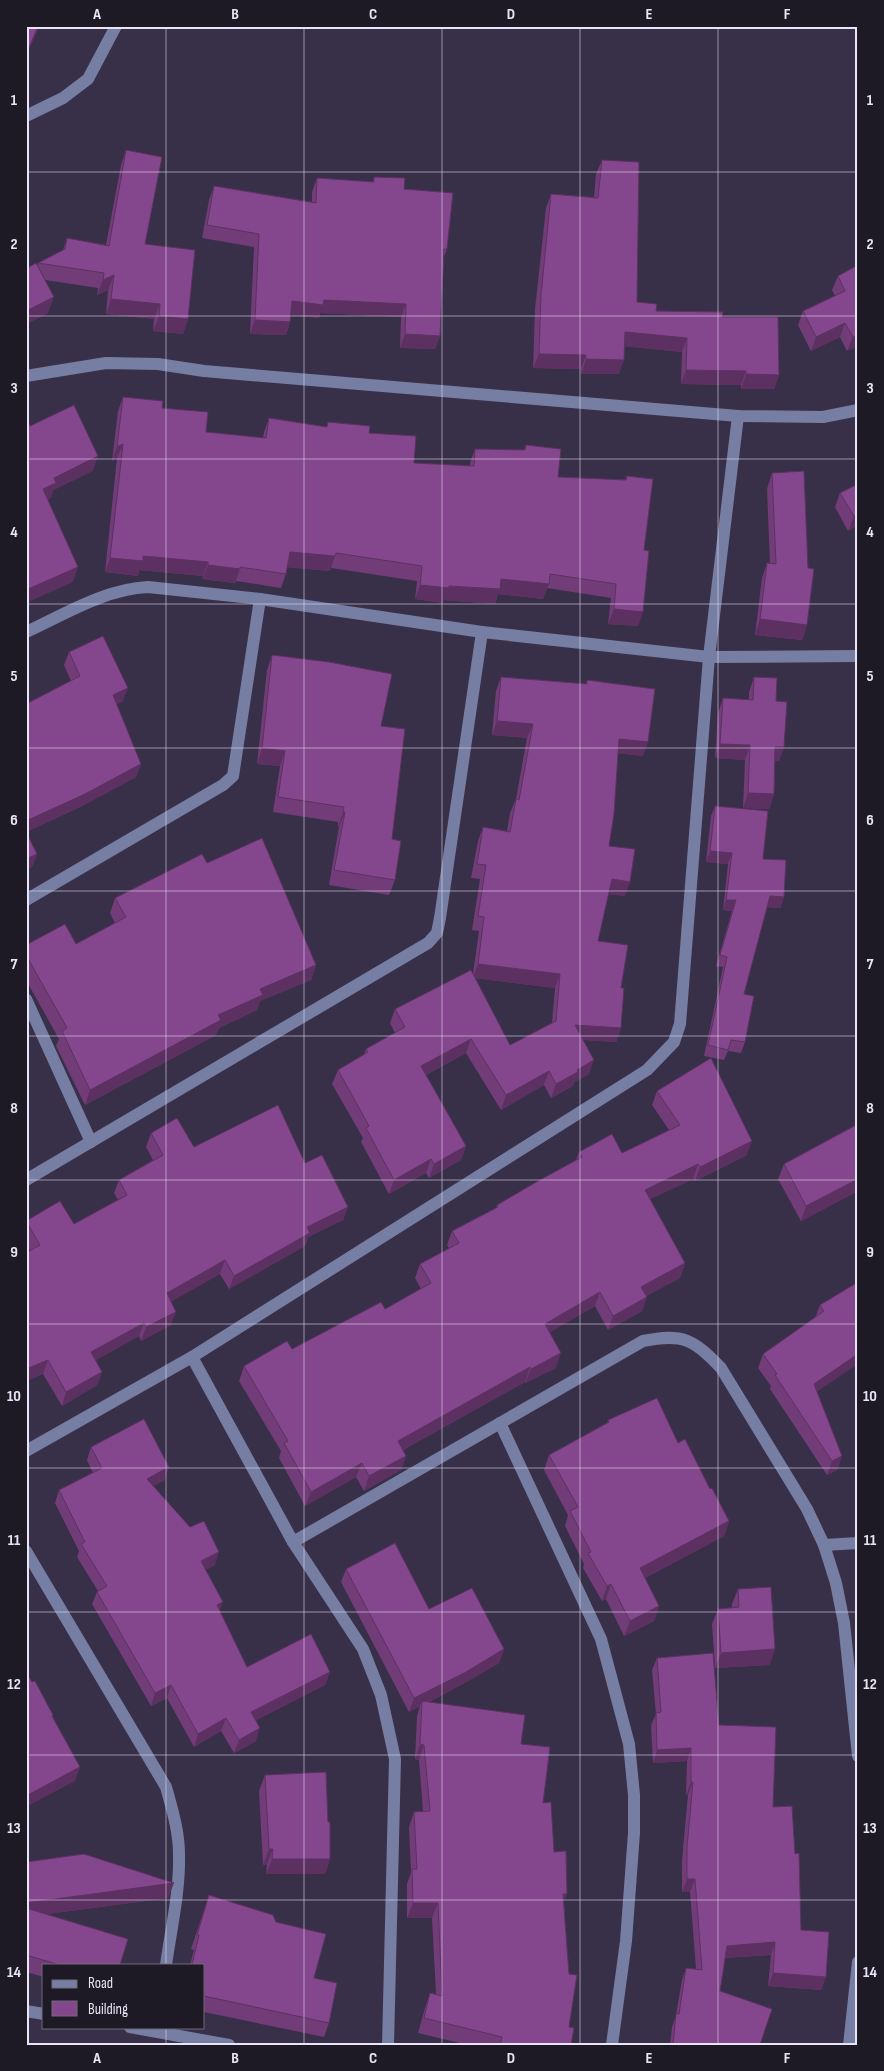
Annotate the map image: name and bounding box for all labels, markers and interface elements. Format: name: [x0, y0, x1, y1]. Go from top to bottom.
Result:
text: A: [92, 5, 101, 24]
text: B: [231, 5, 239, 24]
text: C: [369, 5, 377, 24]
text: D: [507, 5, 515, 24]
text: E: [646, 5, 653, 24]
text: F: [784, 5, 791, 24]
text: 1: [11, 91, 18, 110]
text: 1: [867, 91, 874, 110]
text: 2: [10, 235, 18, 254]
text: 2: [866, 235, 874, 254]
text: 3: [10, 379, 18, 398]
text: 3: [866, 379, 874, 398]
text: 4: [10, 523, 18, 542]
text: 4: [866, 523, 874, 542]
text: 5: [10, 667, 18, 686]
text: 5: [866, 667, 874, 686]
text: 6: [10, 811, 18, 830]
text: 6: [866, 811, 874, 830]
text: 7: [11, 955, 18, 974]
text: 7: [867, 955, 874, 974]
text: 8: [10, 1099, 18, 1118]
text: 8: [866, 1099, 874, 1118]
text: 9: [10, 1243, 18, 1262]
text: 9: [866, 1243, 874, 1262]
text: 10: [7, 1387, 21, 1406]
text: 10: [863, 1387, 877, 1406]
text: 11: [8, 1531, 21, 1550]
text: 11: [864, 1531, 877, 1550]
text: 12: [7, 1675, 21, 1694]
text: 12: [863, 1675, 877, 1694]
text: 13: [7, 1819, 21, 1838]
text: 13: [863, 1819, 877, 1838]
text: 14: [7, 1963, 21, 1982]
text: 14: [863, 1963, 877, 1982]
legend: [42, 1964, 205, 2028]
text: Road: [88, 1974, 113, 1993]
text: Building: [88, 2000, 128, 2019]
text: A: [92, 2049, 101, 2068]
text: B: [231, 2049, 239, 2068]
text: C: [369, 2049, 377, 2068]
text: D: [507, 2049, 515, 2068]
text: E: [646, 2049, 653, 2068]
text: F: [784, 2049, 791, 2068]

